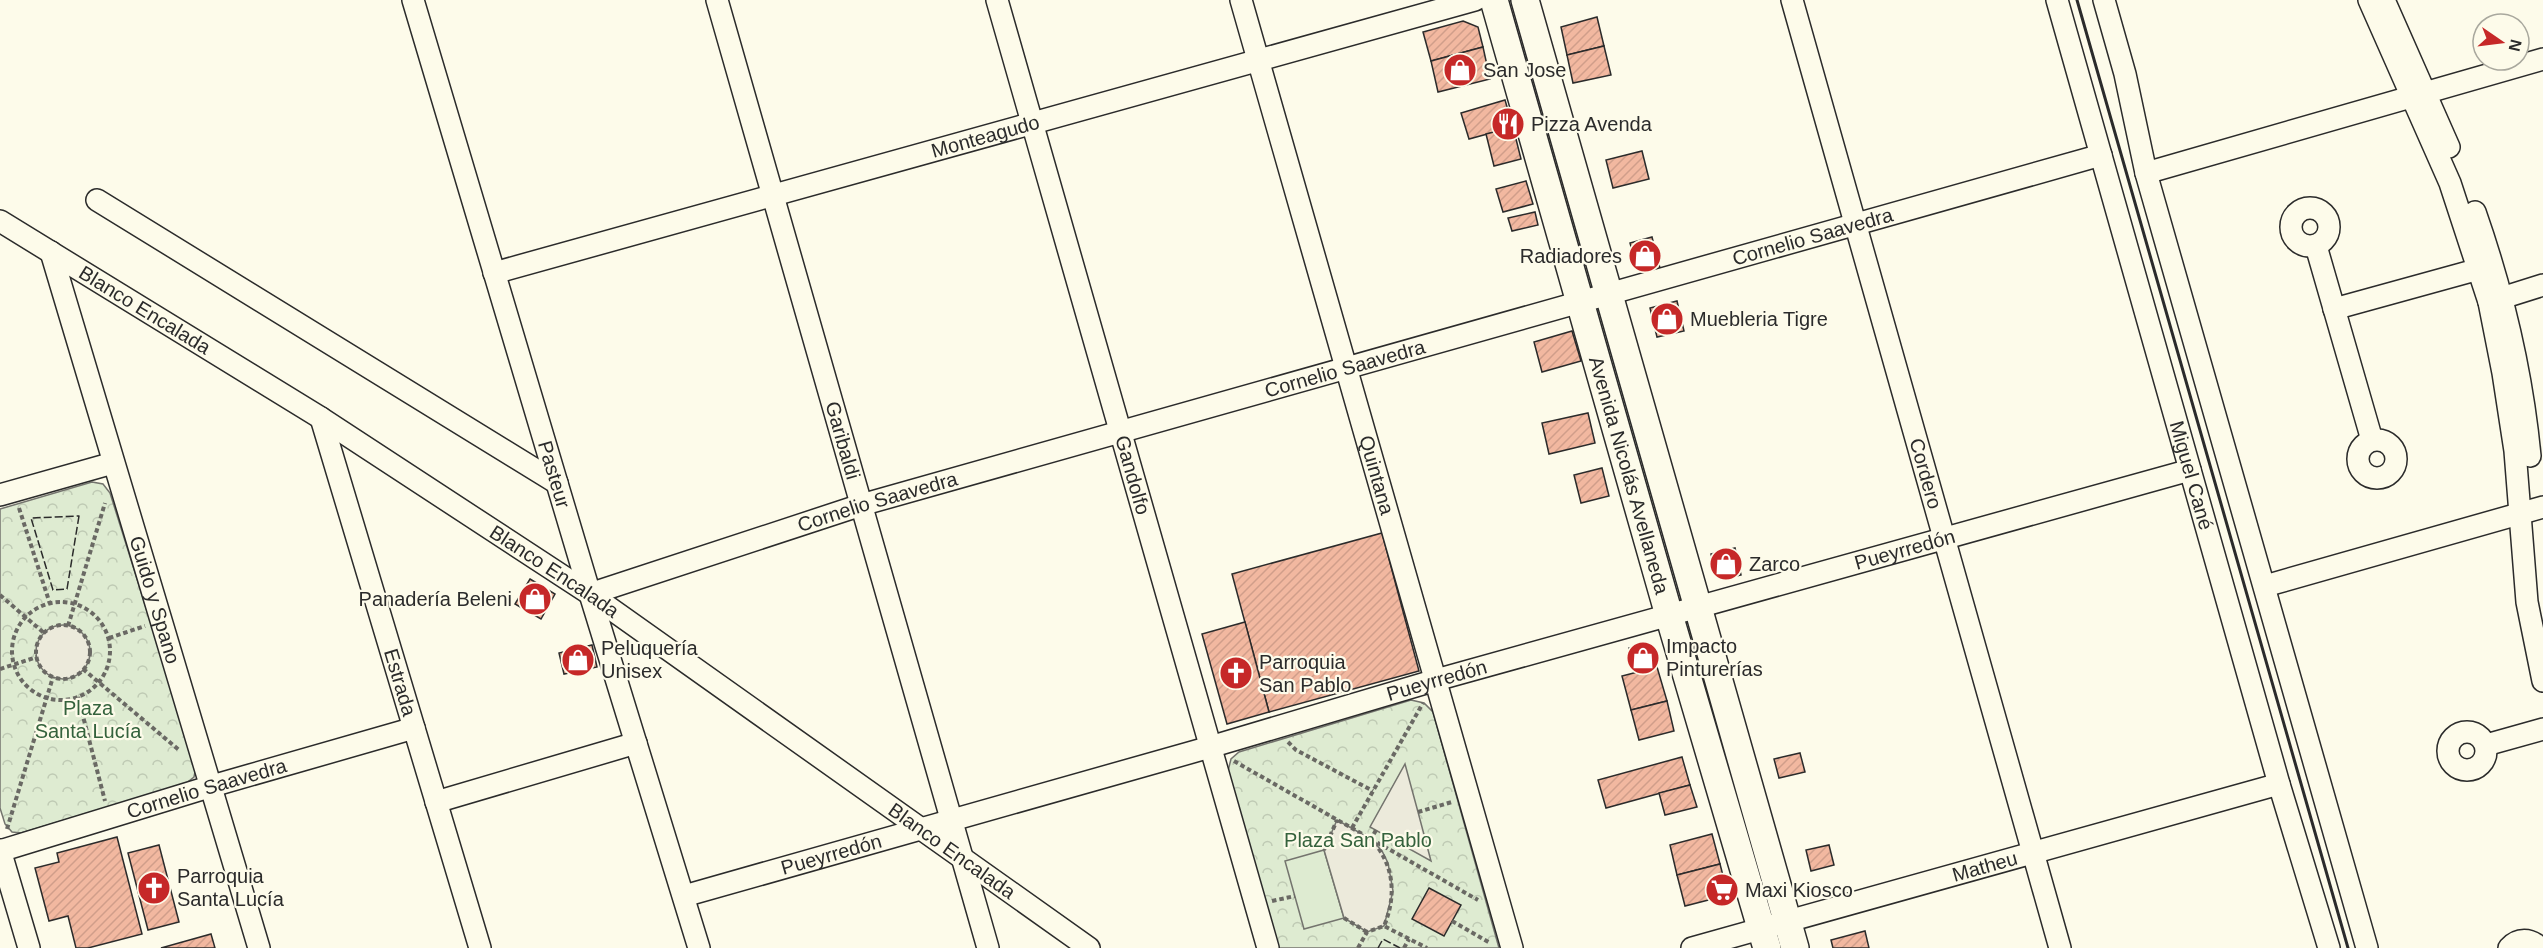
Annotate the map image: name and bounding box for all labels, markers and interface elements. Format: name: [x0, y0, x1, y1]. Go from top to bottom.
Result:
north arrow: [2471, 12, 2531, 72]
text: N: [2505, 38, 2525, 53]
shop icon: San Jose: [1442, 52, 1478, 88]
place label: San Jose: [1483, 59, 1566, 81]
restaurant icon: Pizza Avenda: [1490, 106, 1526, 142]
street label: Monteagudo: [929, 111, 1042, 162]
place label: Pizza Avenda: [1531, 113, 1653, 135]
street label: Cornelio Saavedra: [1730, 203, 1896, 270]
shop icon: Radiadores: [1627, 238, 1663, 274]
place label: Radiadores: [1520, 245, 1622, 267]
street label: Blanco Encalada: [75, 261, 215, 359]
shop icon: Muebleria Tigre: [1649, 301, 1685, 337]
place label: Muebleria Tigre: [1690, 308, 1828, 330]
street label: Cornelio Saavedra: [1262, 335, 1428, 402]
street label: Avenida Nicolás Avellaneda: [1585, 354, 1674, 597]
street label: Garibaldi: [821, 399, 864, 482]
street label: Miguel Cané: [2166, 418, 2217, 532]
street label: Gandolfo: [1111, 433, 1155, 517]
street label: Quintana: [1355, 433, 1399, 518]
street label: Cordero: [1905, 436, 1946, 511]
street label: Pasteur: [534, 438, 575, 511]
street label: Cornelio Saavedra: [795, 467, 961, 536]
street label: Blanco Encalada: [486, 521, 624, 623]
street label: Pueyrredón: [1852, 525, 1958, 574]
street label: Guido y Spano: [125, 533, 184, 666]
shop icon: Zarco: [1708, 546, 1744, 582]
place label: Zarco: [1749, 553, 1800, 575]
shop icon: Panadería Beleni: [517, 581, 553, 617]
place label: Panadería Beleni: [359, 588, 512, 610]
place label: Impacto Pinturerías: [1666, 635, 1763, 680]
place label: Peluquería Unisex: [601, 637, 699, 682]
shop icon: Impacto Pinturerías: [1625, 640, 1661, 676]
shop icon: Peluquería Unisex: [560, 642, 596, 678]
street label: Estrada: [380, 646, 421, 719]
place label: Parroquia San Pablo: [1259, 651, 1351, 696]
church icon: Parroquia San Pablo: [1218, 655, 1254, 691]
street label: Pueyrredón: [1384, 655, 1489, 705]
park label: Plaza Santa Lucía: [35, 697, 142, 742]
street label: Cornelio Saavedra: [124, 754, 290, 822]
street label: Blanco Encalada: [884, 798, 1020, 904]
park label: Plaza San Pablo: [1284, 829, 1432, 851]
street label: Pueyrredón: [778, 830, 884, 879]
street label: Matheu: [1950, 847, 2020, 886]
place label: Parroquia Santa Lucía: [177, 865, 285, 910]
church icon: Parroquia Santa Lucía: [136, 870, 172, 906]
supermarket icon: Maxi Kiosco: [1704, 872, 1740, 908]
place label: Maxi Kiosco: [1745, 879, 1853, 901]

